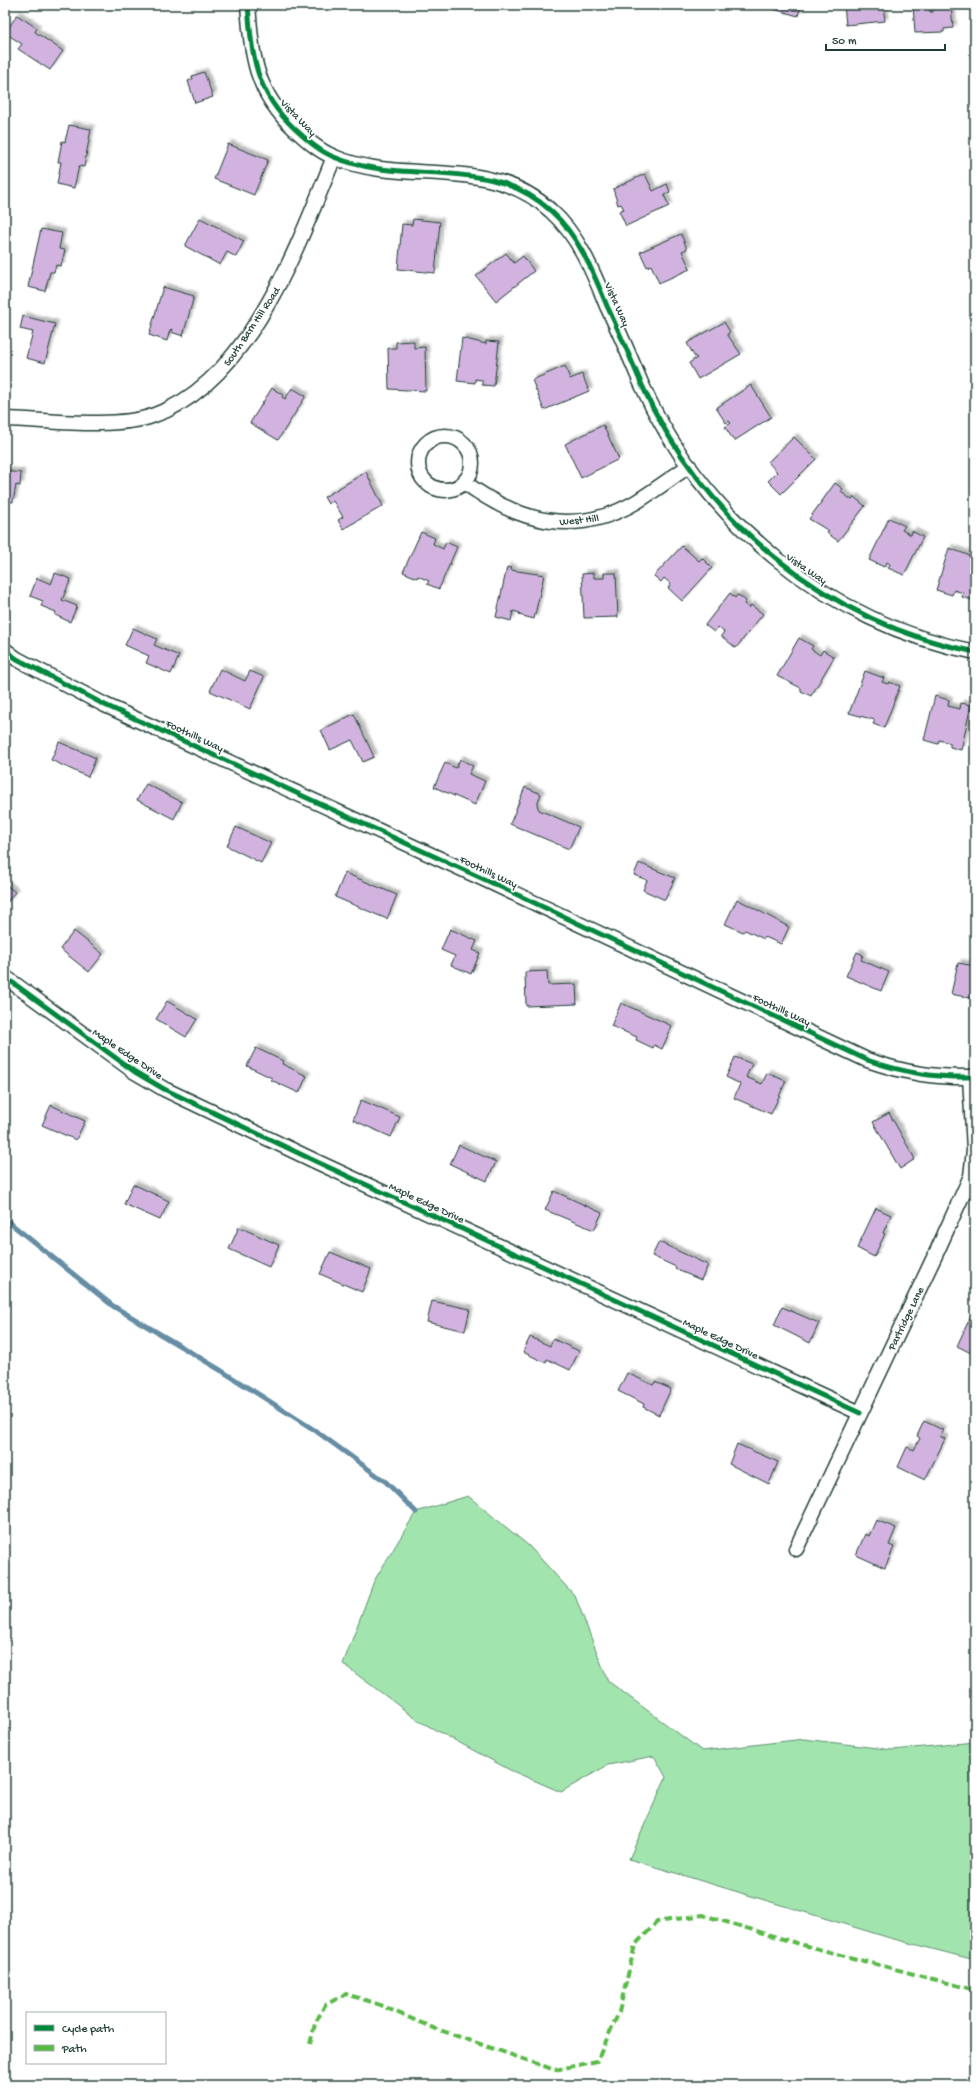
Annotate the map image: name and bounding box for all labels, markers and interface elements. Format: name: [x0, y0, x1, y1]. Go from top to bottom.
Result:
scale bar: [826, 26, 945, 52]
text: 50 m: [832, 35, 857, 49]
street label: Vista Way: [276, 97, 318, 140]
street label: Vista Way: [601, 280, 631, 329]
street label: South Barn Hill Road: [222, 284, 284, 369]
street label: West Hill: [559, 513, 600, 529]
street label: Vista Way: [782, 551, 829, 588]
street label: Foothills Way: [163, 718, 225, 756]
street label: Foothills Way: [457, 854, 519, 892]
street label: Foothills Way: [750, 992, 812, 1030]
street label: Maple Edge Drive: [90, 1027, 164, 1083]
street label: Maple Edge Drive: [387, 1181, 466, 1227]
street label: Partridge Lane: [886, 1285, 927, 1353]
street label: Maple Edge Drive: [681, 1317, 760, 1363]
legend: [26, 2012, 166, 2064]
text: Cycle path: [62, 2023, 115, 2037]
text: Path: [61, 2043, 87, 2057]

